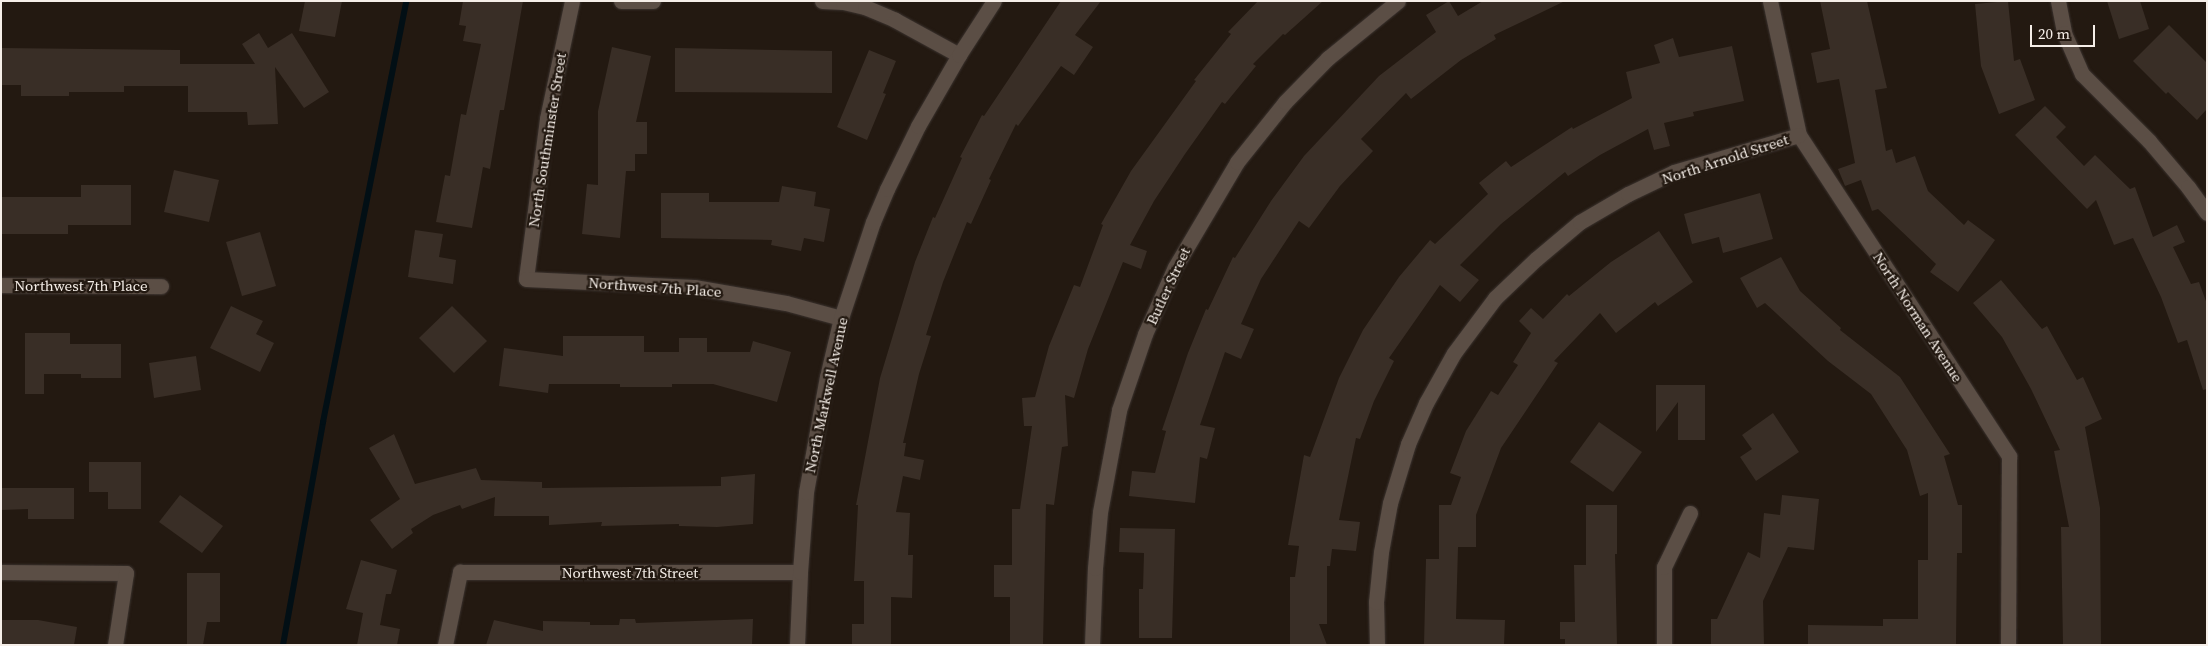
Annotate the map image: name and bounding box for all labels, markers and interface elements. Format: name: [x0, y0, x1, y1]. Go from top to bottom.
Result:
scale bar: [2033, 15, 2098, 47]
text: 20 m: [2038, 23, 2070, 44]
street label: North Southminster Street: [524, 52, 570, 228]
street label: North Arnold Street: [1660, 130, 1790, 188]
street label: Butler Street: [1142, 244, 1194, 328]
street label: North Norman Avenue: [1869, 249, 1967, 385]
street label: Northwest 7th Place: [588, 273, 722, 301]
street label: Northwest 7th Place: [14, 277, 148, 295]
street label: North Markwell Avenue: [801, 316, 851, 474]
street label: Northwest 7th Street: [562, 564, 698, 582]

